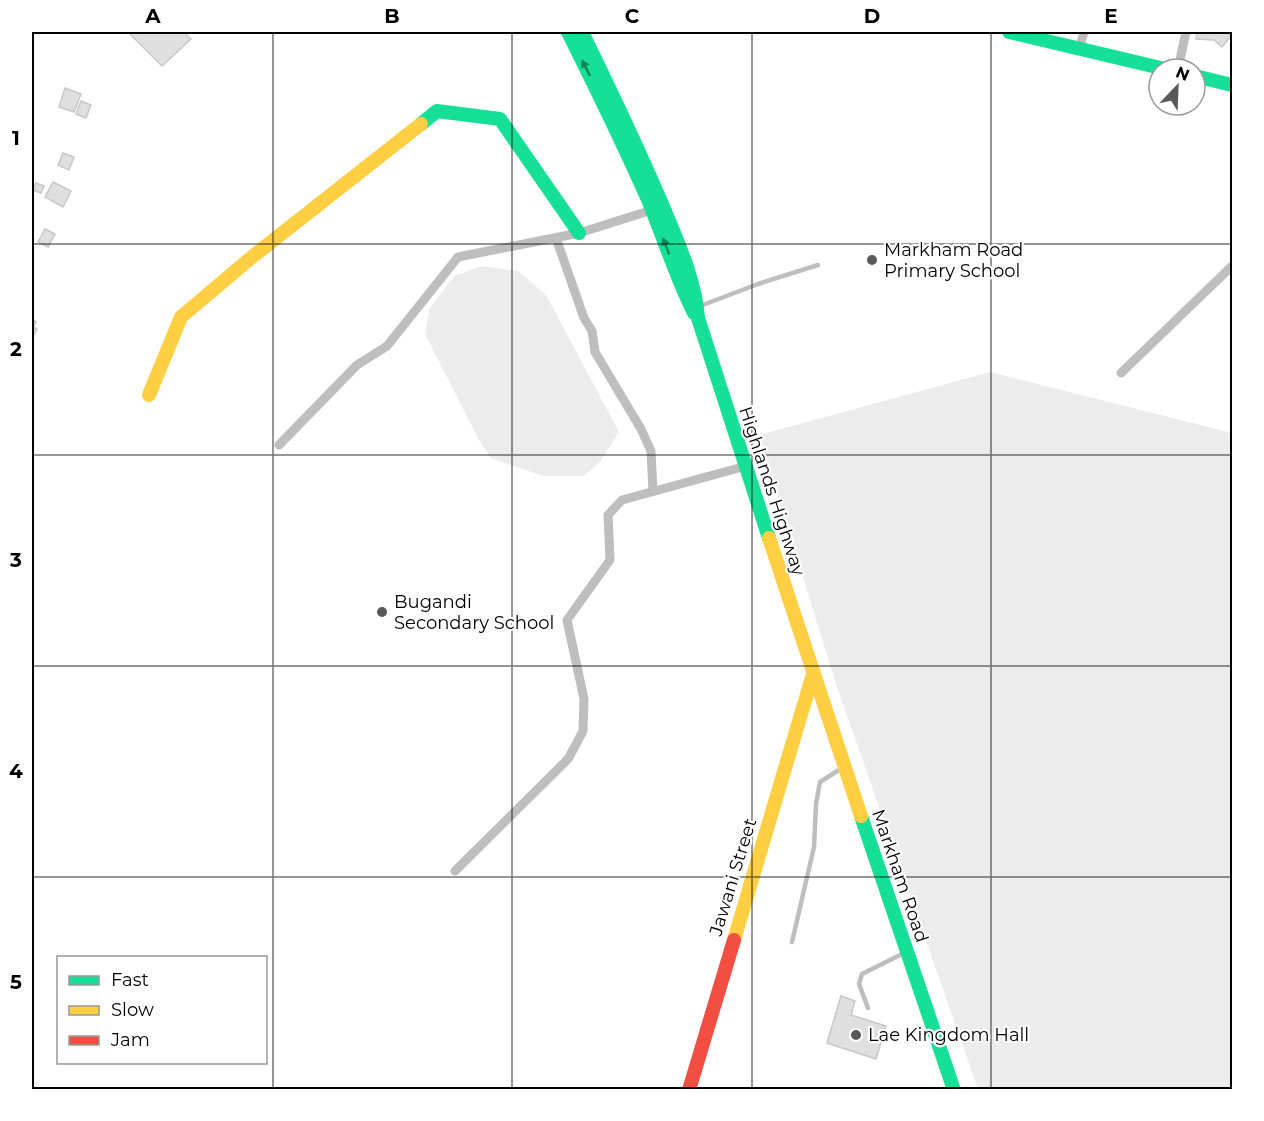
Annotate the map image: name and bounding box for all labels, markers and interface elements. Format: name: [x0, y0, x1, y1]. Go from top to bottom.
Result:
text: A: [144, 4, 161, 28]
text: B: [384, 4, 400, 28]
text: C: [625, 4, 640, 28]
text: D: [864, 4, 880, 28]
text: E: [1104, 4, 1118, 28]
north arrow: [1147, 57, 1207, 117]
one-way arrow: [582, 59, 591, 76]
text: N: [1173, 62, 1192, 85]
text: 1: [12, 126, 20, 150]
one-way arrow: [661, 237, 670, 255]
place label: Markham Road Primary School: [884, 239, 1023, 282]
marker: Markham Road Primary School: [865, 253, 879, 267]
text: 2: [10, 337, 22, 361]
street label: Highlands Highway: [734, 404, 810, 579]
text: 3: [9, 548, 22, 572]
place label: Bugandi Secondary School: [394, 591, 554, 634]
marker: Bugandi Secondary School: [375, 605, 389, 619]
text: 4: [9, 759, 23, 783]
street label: Markham Road: [867, 807, 933, 945]
street label: Jawani Street: [704, 816, 761, 939]
legend: [57, 956, 267, 1064]
text: Fast: [111, 969, 149, 991]
text: 5: [10, 970, 22, 994]
text: Slow: [111, 999, 154, 1021]
place label: Lae Kingdom Hall: [868, 1024, 1029, 1046]
marker: Lae Kingdom Hall: [849, 1028, 863, 1042]
text: Jam: [110, 1029, 150, 1051]

